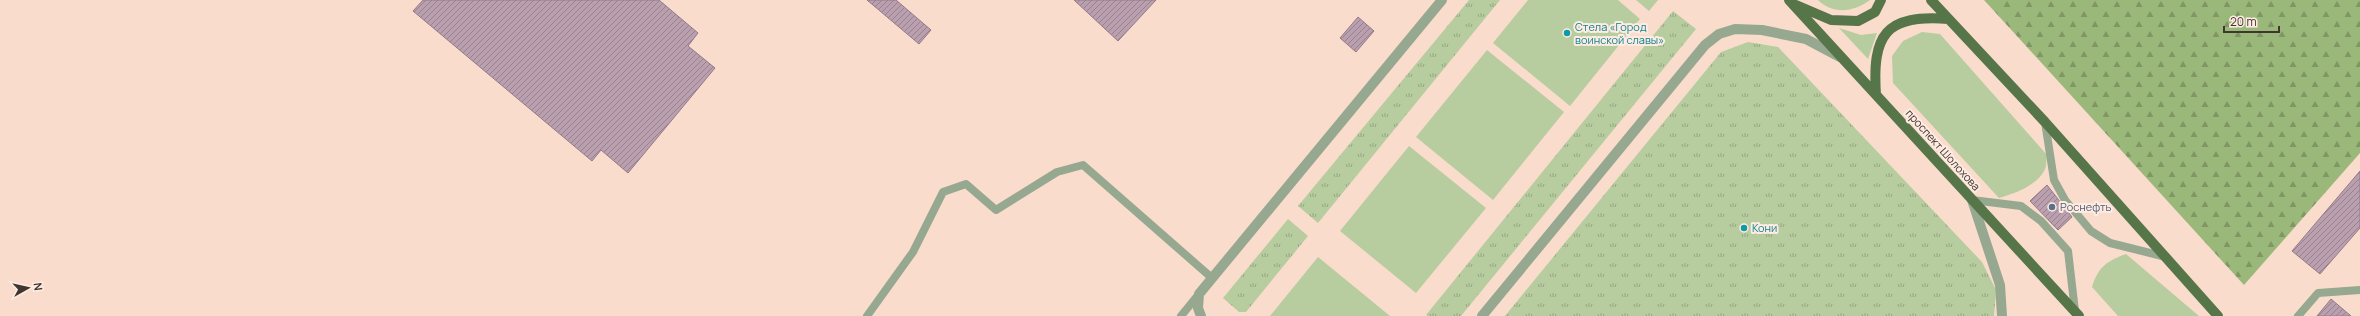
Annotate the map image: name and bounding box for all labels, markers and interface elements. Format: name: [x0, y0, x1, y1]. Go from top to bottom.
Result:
scale bar: [2224, 8, 2279, 34]
text: 20 m: [2230, 13, 2257, 30]
place label: Стела «Город воинской славы»: [1575, 19, 1664, 47]
marker: Стела «Город воинской славы»: [1562, 28, 1572, 38]
street label: проспект Шолохова: [1903, 106, 1984, 194]
place label: Роснефть: [2060, 199, 2112, 214]
marker: Роснефть: [2047, 202, 2057, 212]
place label: Кони: [1752, 220, 1777, 235]
marker: Кони: [1739, 223, 1749, 233]
north arrow: [8, 268, 48, 308]
text: N: [30, 282, 46, 292]

